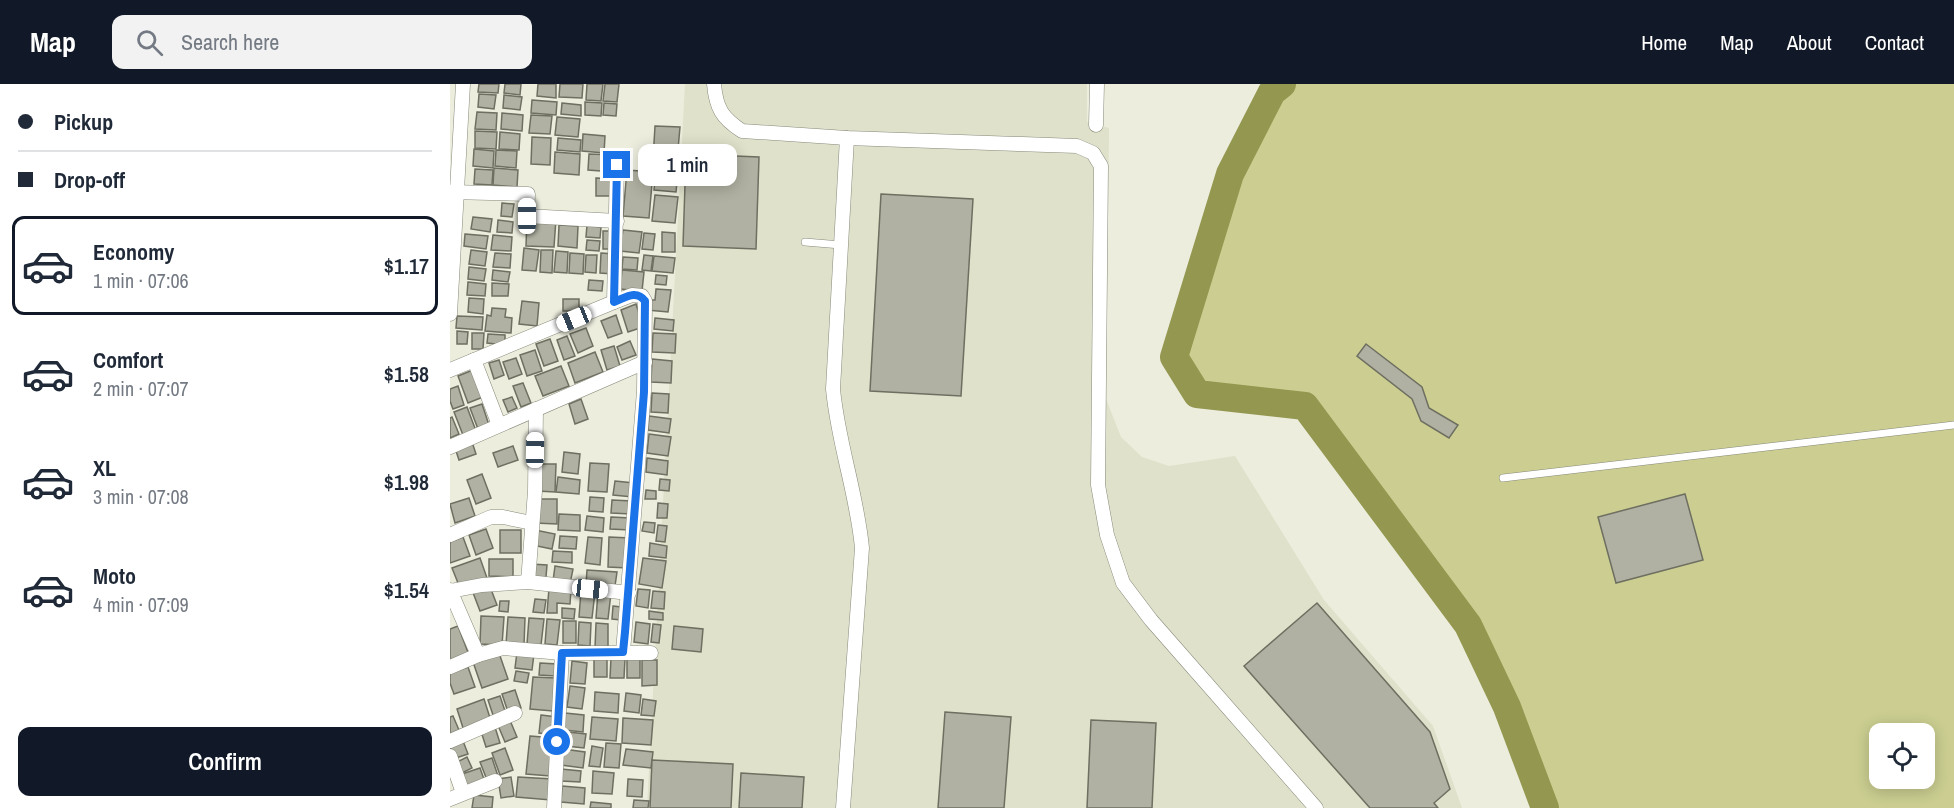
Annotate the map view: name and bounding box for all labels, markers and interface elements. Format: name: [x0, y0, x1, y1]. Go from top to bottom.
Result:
search box: [112, 15, 532, 69]
text: Map: [30, 23, 76, 61]
icon: search: [133, 26, 166, 59]
text: Search here: [181, 27, 279, 57]
text: Home: [1641, 28, 1687, 57]
text: Map: [1720, 28, 1754, 57]
text: About: [1787, 28, 1832, 57]
text: Contact: [1865, 28, 1924, 57]
text: Pickup: [54, 107, 113, 137]
callout: 1 min: [638, 144, 737, 186]
route end: [603, 151, 630, 178]
text: 1 min: [666, 151, 709, 178]
text: Drop-off: [54, 165, 125, 195]
car: [518, 198, 536, 234]
text: Economy: [93, 237, 174, 267]
icon: car: [21, 239, 75, 293]
text: $1.17: [384, 251, 429, 281]
text: 1 min · 07:06: [93, 267, 189, 294]
car: [554, 304, 594, 334]
text: Comfort: [93, 345, 163, 375]
icon: car: [21, 347, 75, 401]
text: $1.58: [384, 359, 429, 389]
text: 2 min · 07:07: [93, 375, 189, 402]
car: [526, 432, 544, 468]
text: XL: [93, 453, 116, 483]
icon: car: [21, 455, 75, 509]
text: $1.98: [384, 467, 429, 497]
text: 3 min · 07:08: [93, 483, 189, 510]
text: Moto: [93, 561, 136, 591]
icon: car: [21, 563, 75, 617]
text: $1.54: [384, 575, 429, 605]
car: [571, 578, 609, 600]
text: 4 min · 07:09: [93, 591, 189, 618]
map controls: [1869, 723, 1935, 789]
button: locate: [1869, 723, 1935, 789]
button: Confirm: [18, 727, 432, 796]
route start: [543, 728, 570, 755]

